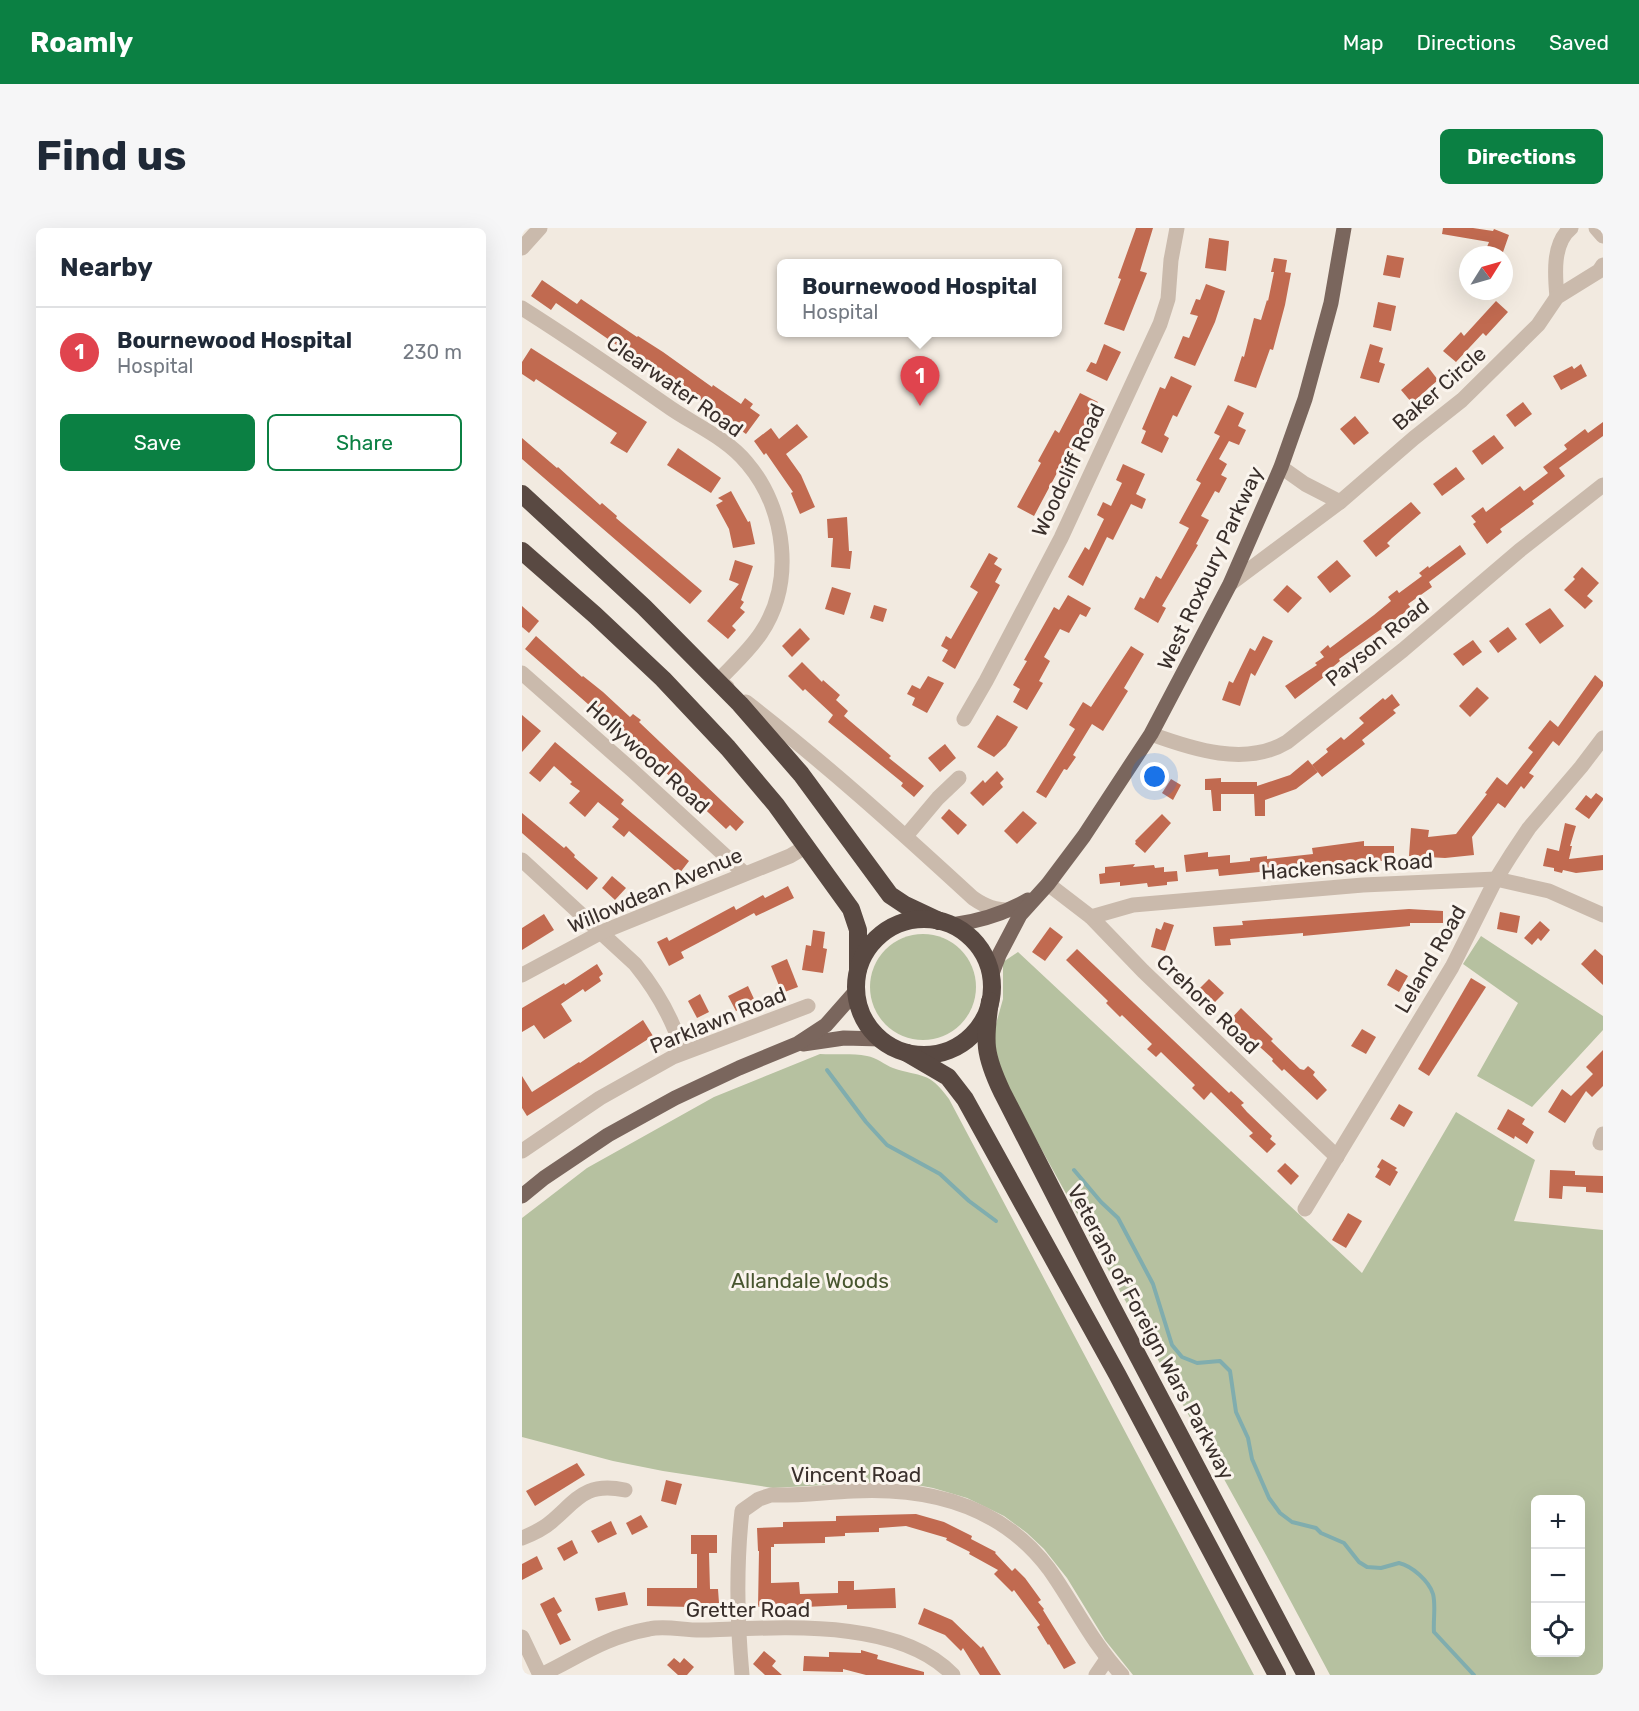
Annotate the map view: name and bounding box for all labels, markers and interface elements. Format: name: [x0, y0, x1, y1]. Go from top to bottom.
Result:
text: Roamly: [30, 26, 133, 59]
text: Map: [1343, 30, 1384, 55]
text: Directions: [1417, 30, 1516, 55]
text: Saved: [1549, 30, 1609, 55]
button: Directions: [1440, 129, 1603, 184]
text: Find us: [36, 131, 187, 181]
north arrow: [1459, 246, 1513, 300]
text: Nearby: [60, 252, 153, 283]
popup: [777, 259, 1062, 337]
text: Bournewood Hospital: [802, 273, 1037, 300]
text: Hospital: [802, 300, 878, 324]
text: Bournewood Hospital: [117, 327, 352, 354]
street label: Clearwater Road: [602, 330, 748, 442]
text: 1: [75, 340, 84, 364]
text: 230 m: [403, 340, 462, 364]
street label: Baker Circle: [1387, 341, 1491, 435]
text: Hospital: [117, 354, 193, 378]
pin: 1: [900, 356, 940, 406]
street label: Woodcliff Road: [1026, 400, 1110, 540]
button: Save: [60, 414, 255, 471]
button: Share: [267, 414, 462, 471]
street label: West Roxbury Parkway: [1152, 462, 1268, 674]
street label: Payson Road: [1320, 593, 1434, 691]
street label: Hollywood Road: [581, 695, 715, 819]
your location: [1140, 762, 1169, 791]
street label: Willowdean Avenue: [564, 842, 746, 938]
street label: Hackensack Road: [1260, 848, 1434, 884]
street label: Leland Road: [1389, 901, 1471, 1017]
street label: Crehore Road: [1152, 949, 1264, 1059]
street label: Parklawn Road: [646, 981, 790, 1059]
street label: Veterans of Foreign Wars Parkway: [1062, 1180, 1240, 1484]
park label: Allandale Woods: [731, 1268, 889, 1293]
street label: Vincent Road: [791, 1462, 921, 1487]
map controls: [1531, 1495, 1585, 1657]
button: +: [1531, 1495, 1585, 1549]
button: −: [1531, 1549, 1585, 1603]
street label: Gretter Road: [686, 1597, 810, 1622]
button: locate: [1531, 1603, 1585, 1657]

